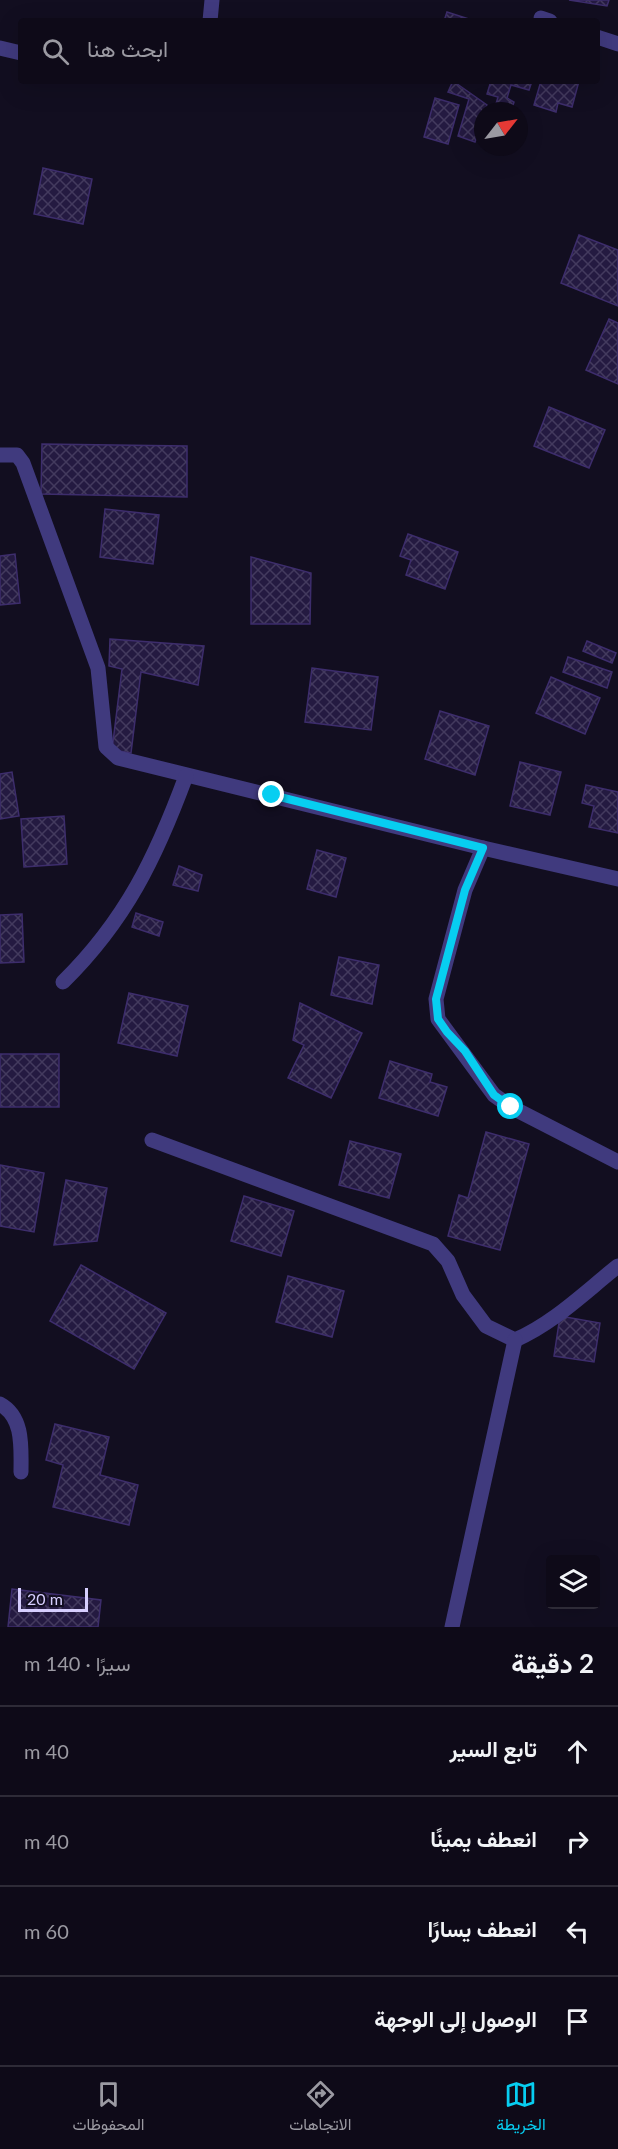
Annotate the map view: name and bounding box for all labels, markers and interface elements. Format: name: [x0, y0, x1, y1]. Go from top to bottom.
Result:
search box: [18, 18, 600, 84]
icon: search: [39, 35, 72, 68]
text: ابحث هنا: [87, 35, 168, 62]
north arrow: [474, 102, 528, 156]
route end: [258, 781, 284, 807]
route start: [497, 1093, 523, 1119]
map controls: [546, 1555, 600, 1609]
button: layers: [546, 1555, 600, 1609]
scale bar: [18, 1585, 88, 1612]
text: 20 m: [27, 1589, 63, 1608]
text: 2 دقيقة: [511, 1647, 594, 1679]
text: سيرًا · 140 m: [24, 1651, 131, 1675]
text: تابع السير: [450, 1735, 537, 1762]
icon: ahead: [561, 1735, 594, 1768]
text: 40 m: [24, 1739, 69, 1763]
text: انعطف يمينًا: [430, 1825, 537, 1852]
icon: right: [561, 1825, 594, 1858]
text: 40 m: [24, 1829, 69, 1853]
text: انعطف يسارًا: [428, 1915, 537, 1942]
icon: left: [561, 1915, 594, 1948]
text: 60 m: [24, 1919, 69, 1943]
text: الوصول إلى الوجهة: [374, 2005, 537, 2032]
icon: arrive: [561, 2005, 594, 2038]
tab: المحفوظات: [72, 2078, 145, 2139]
tab: الاتجاهات: [289, 2078, 351, 2139]
tab: الخريطة: [496, 2078, 546, 2139]

